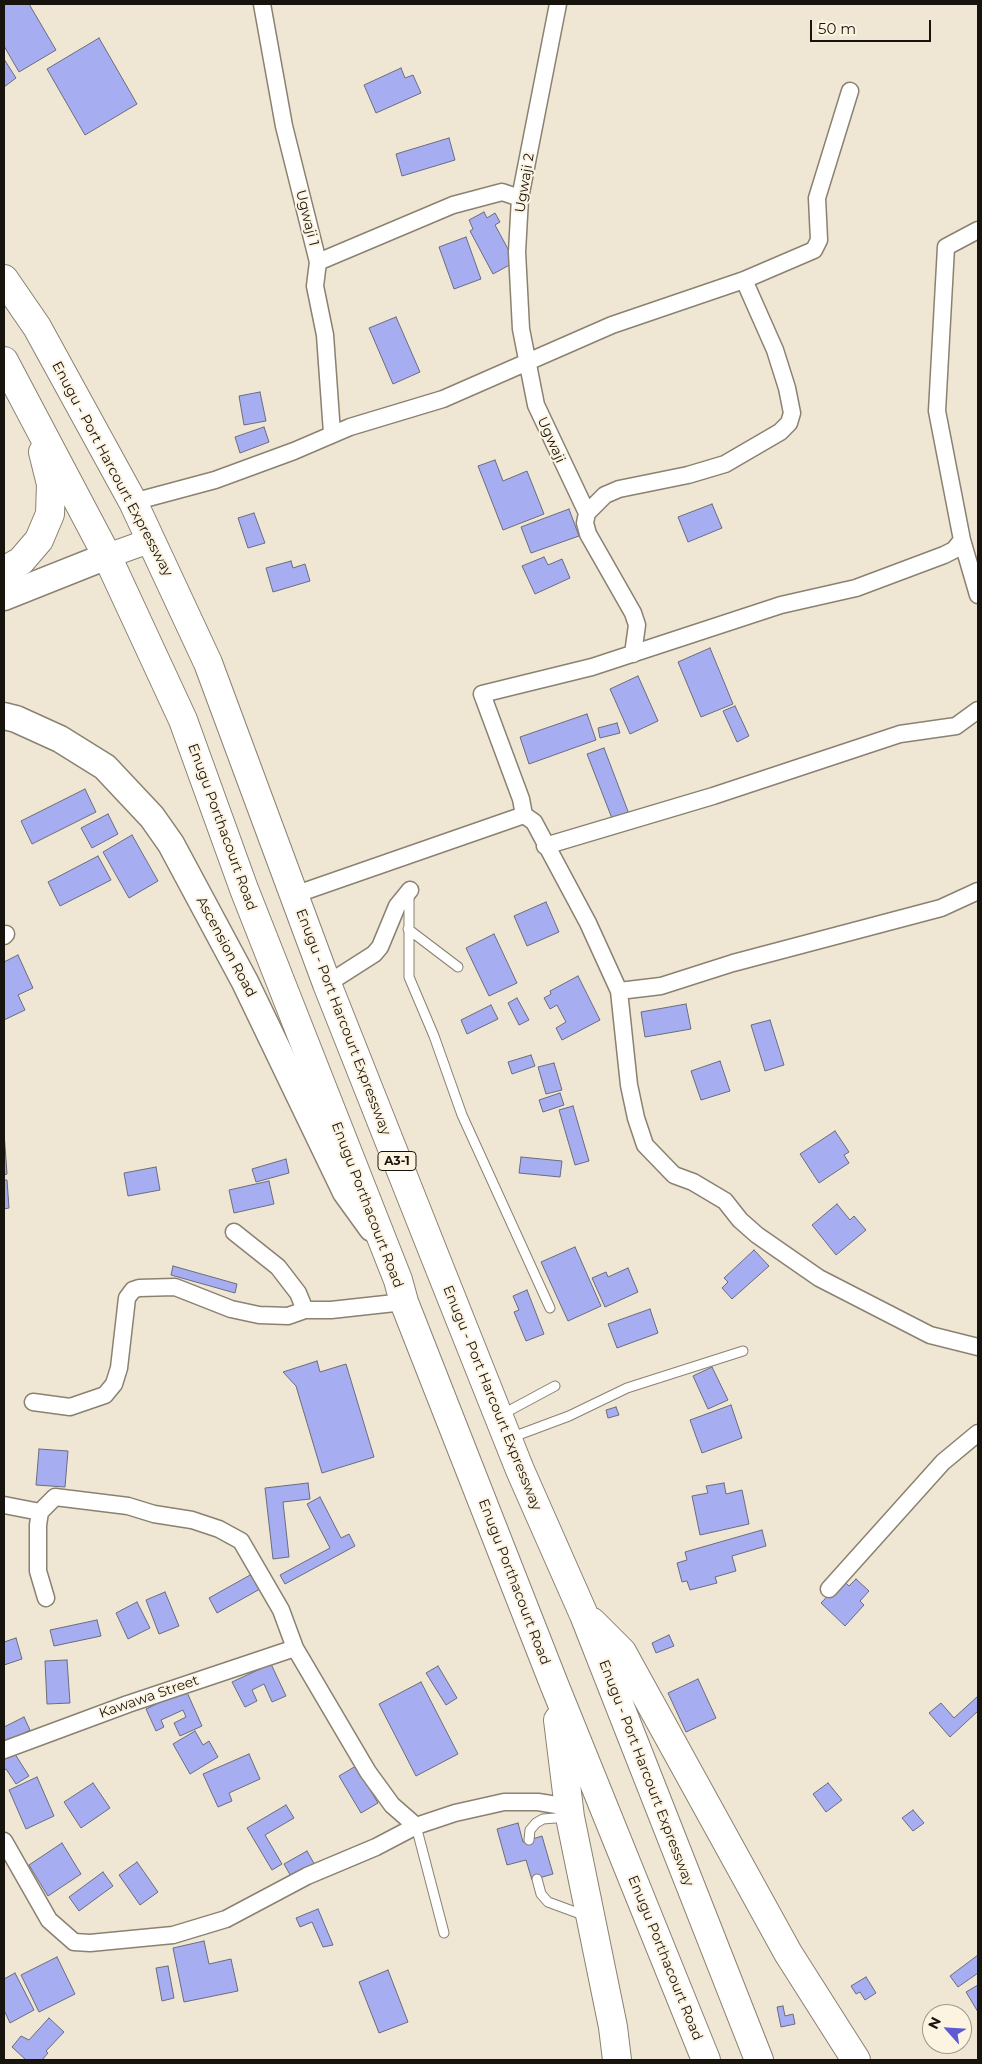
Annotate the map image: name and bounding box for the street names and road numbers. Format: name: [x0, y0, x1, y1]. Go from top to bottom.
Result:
street label: Ugwaji 2: [512, 152, 538, 214]
street label: Ugwaji 1: [292, 188, 322, 248]
street label: Enugu - Port Harcourt Expressway: [48, 359, 176, 579]
street label: Ugwaji: [533, 414, 569, 466]
street label: Enugu Porthacourt Road: [184, 741, 260, 913]
street label: Ascension Road: [192, 894, 260, 1000]
street label: Enugu - Port Harcourt Expressway: [292, 906, 394, 1138]
street label: Enugu Porthacourt Road: [328, 1120, 406, 1290]
road number: A3-1: [378, 1152, 416, 1170]
street label: Enugu - Port Harcourt Expressway: [439, 1283, 545, 1513]
street label: Enugu Porthacourt Road: [475, 1497, 553, 1667]
street label: Enugu - Port Harcourt Expressway: [595, 1657, 697, 1889]
street label: Kawawa Street: [97, 1672, 201, 1722]
street label: Enugu Porthacourt Road: [624, 1873, 706, 2043]

